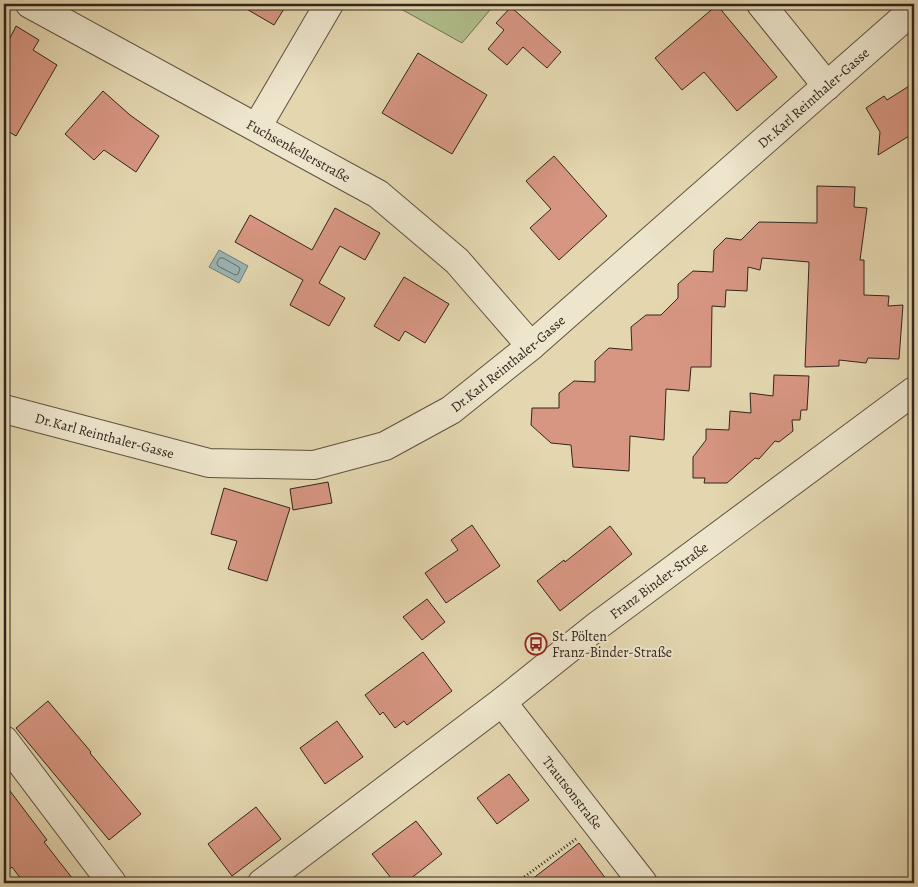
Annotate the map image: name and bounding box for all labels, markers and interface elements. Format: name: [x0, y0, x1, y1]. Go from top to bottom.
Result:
street label: Dr.Karl Reinthaler-Gasse: [753, 44, 874, 153]
street label: Fuchsenkellerstraße: [243, 115, 354, 187]
street label: Dr.Karl Reinthaler-Gasse: [447, 311, 570, 417]
street label: Dr.Karl Reinthaler-Gasse: [33, 409, 176, 463]
street label: Franz Binder-Straße: [606, 538, 712, 623]
place label: St. Pölten Franz-Binder-Straße: [552, 627, 672, 662]
bus stop icon: St. Pölten Franz-Binder-Straße: [524, 632, 548, 656]
street label: Trautsonstraße: [538, 752, 607, 834]

